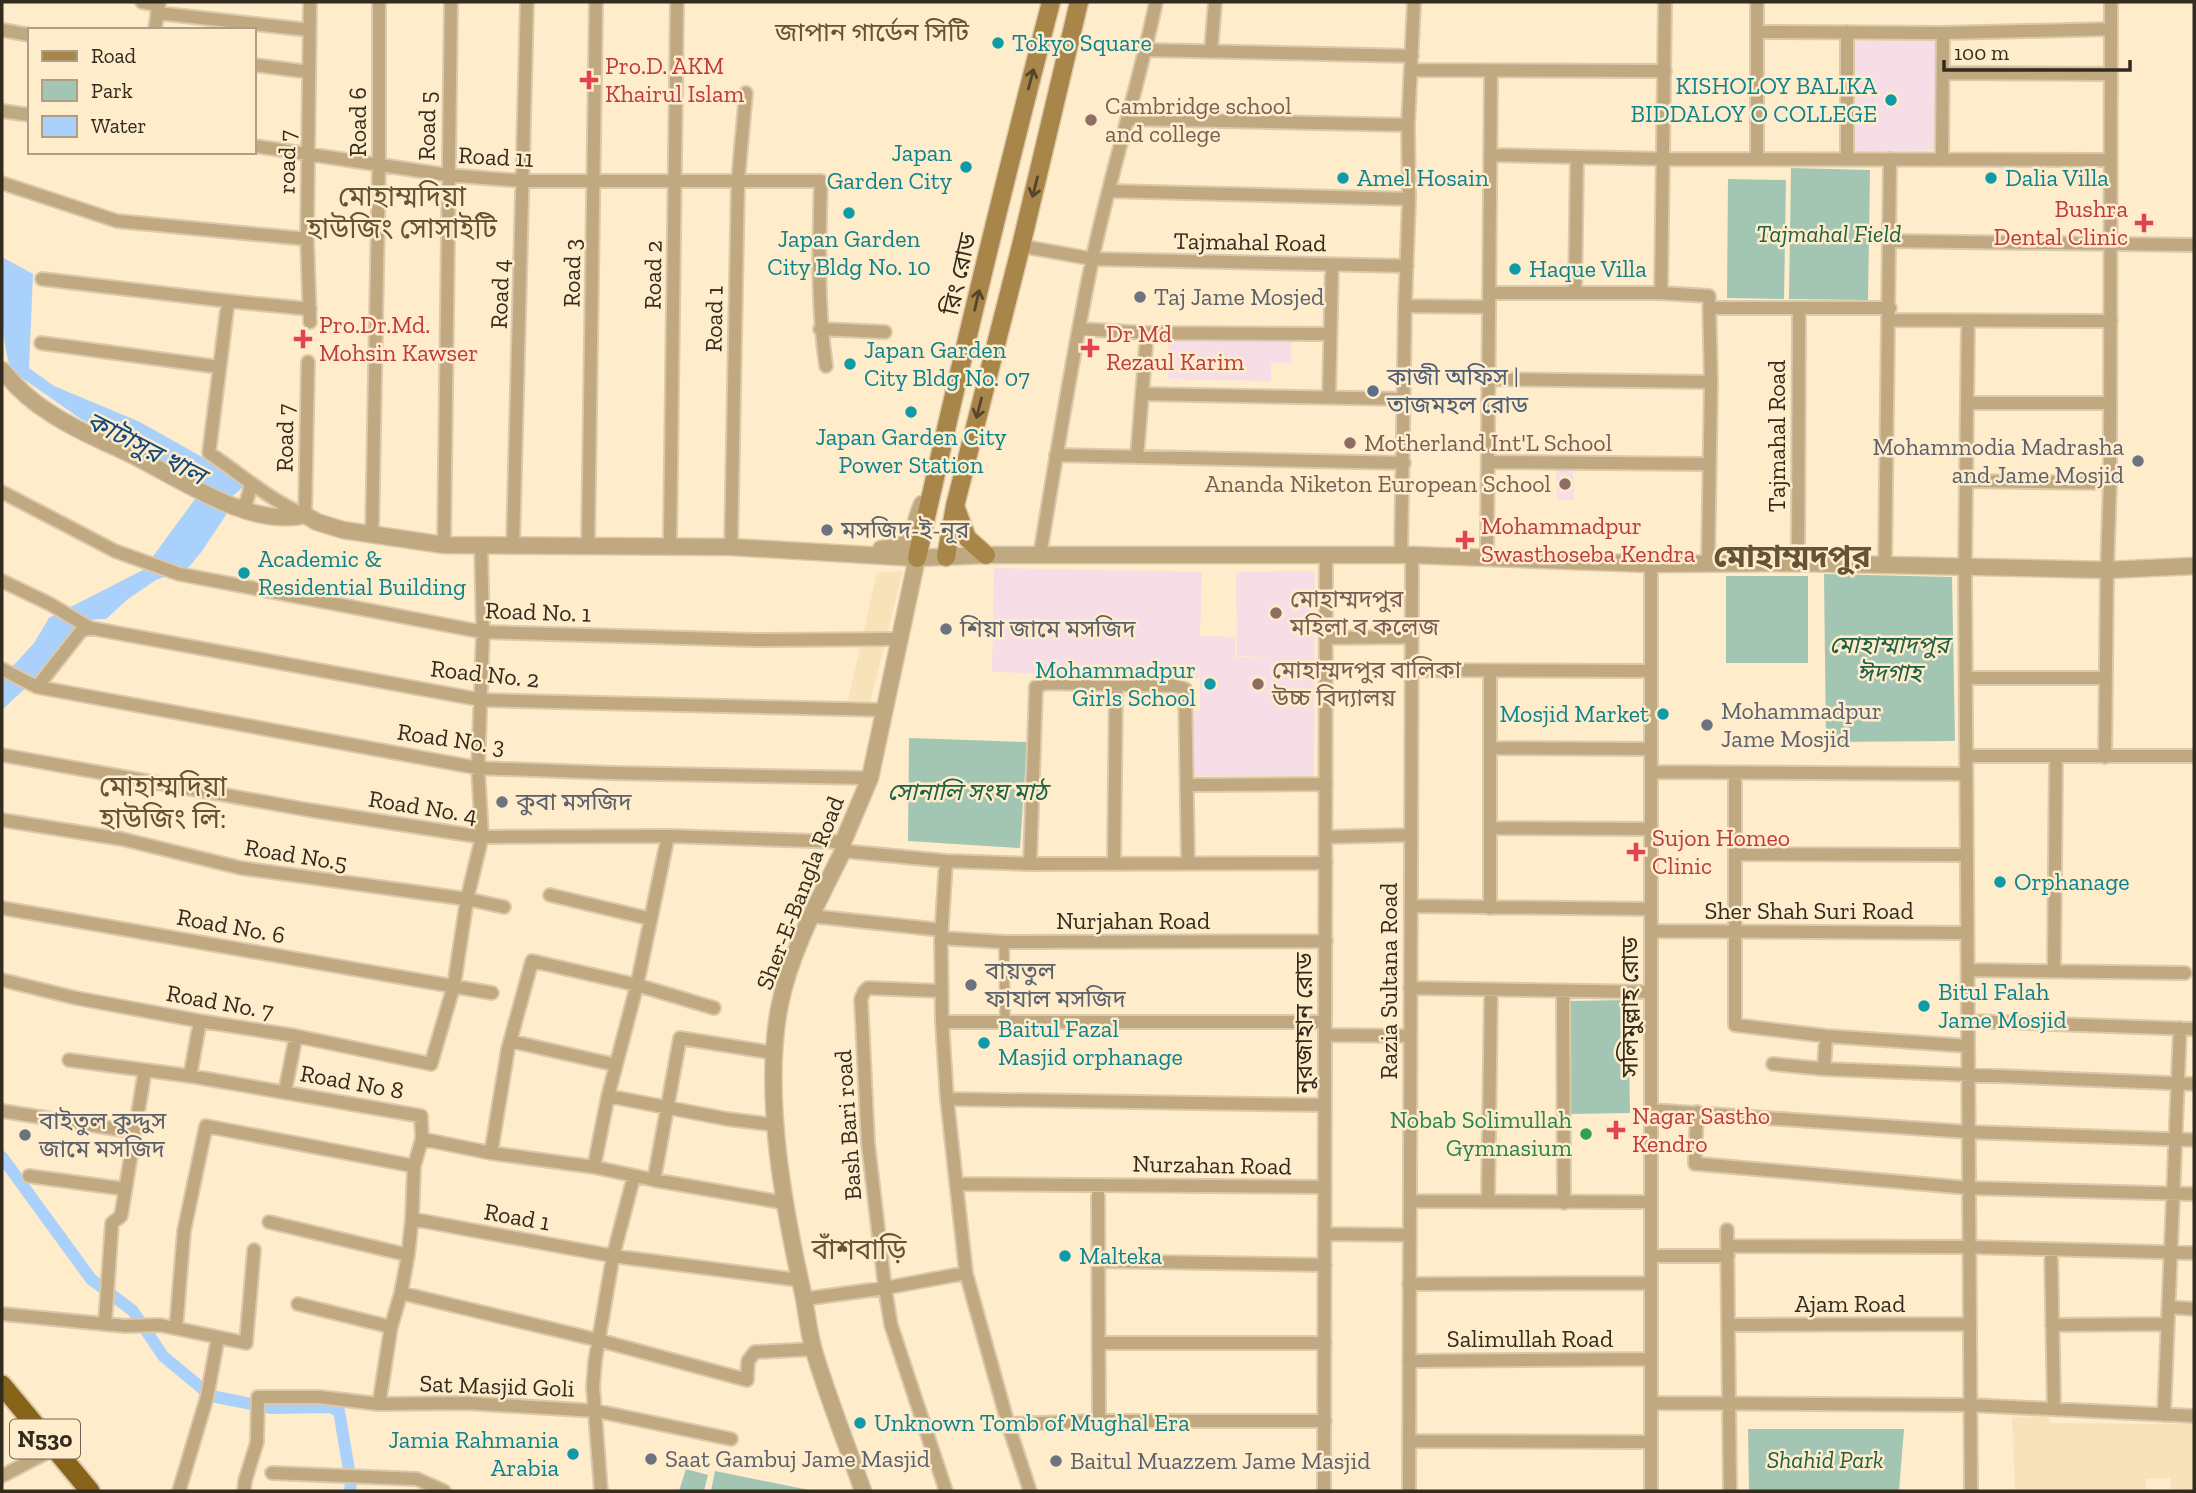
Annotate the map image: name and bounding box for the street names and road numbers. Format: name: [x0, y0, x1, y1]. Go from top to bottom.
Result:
street label: Road 6: [343, 87, 372, 157]
street label: Road 5: [411, 91, 442, 161]
street label: road 7: [271, 130, 302, 194]
street label: Road 11: [458, 140, 534, 173]
street label: Tajmahal Road: [1173, 226, 1327, 257]
street label: রিং রোড: [935, 229, 982, 319]
street label: Road 3: [556, 238, 587, 308]
street label: Road 2: [637, 240, 668, 310]
street label: Road 4: [484, 258, 515, 329]
street label: Road 1: [698, 286, 729, 352]
street label: Tajmahal Road: [1762, 360, 1791, 512]
street label: Road 7: [269, 404, 300, 472]
street label: Road No. 1: [484, 595, 592, 628]
street label: Road No. 2: [429, 653, 541, 694]
street label: Road No. 3: [395, 717, 507, 760]
street label: Road No. 4: [367, 784, 480, 829]
street label: Sher-E-Bangla Road: [749, 792, 850, 994]
street label: Road No.5: [243, 832, 350, 877]
street label: Razia Sultana Road: [1374, 883, 1403, 1079]
street label: Sher Shah Suri Road: [1704, 896, 1914, 925]
street label: Road No. 6: [175, 902, 288, 949]
street label: Nurjahan Road: [1056, 906, 1210, 935]
street label: সলিমুল্লাহ রোড: [1615, 936, 1644, 1078]
street label: নুরজাহান রোড: [1289, 951, 1318, 1095]
street label: Road No. 7: [164, 978, 276, 1025]
street label: Bash Bari road: [828, 1049, 867, 1201]
street label: Road No 8: [298, 1058, 406, 1105]
street label: Nurzahan Road: [1132, 1149, 1292, 1180]
street label: Road 1: [482, 1196, 552, 1237]
street label: Ajam Road: [1795, 1289, 1905, 1318]
street label: Salimullah Road: [1447, 1324, 1613, 1353]
street label: Sat Masjid Goli: [419, 1368, 575, 1403]
road number: N530: [10, 1420, 80, 1458]

